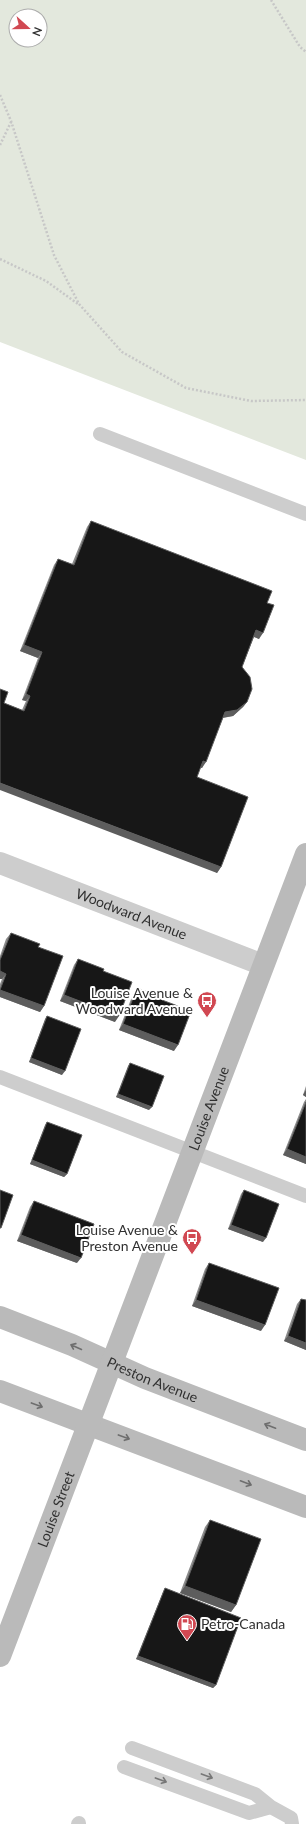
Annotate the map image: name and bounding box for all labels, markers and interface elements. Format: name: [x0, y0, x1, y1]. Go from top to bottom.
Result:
north arrow: [8, 8, 48, 48]
text: N: [30, 25, 45, 38]
street label: Woodward Avenue: [74, 884, 190, 943]
place label: Louise Avenue & Woodward Avenue: [76, 984, 193, 1017]
bus stop icon: Louise Avenue & Woodward Avenue: [196, 990, 218, 1018]
street label: Louise Avenue: [185, 1064, 232, 1153]
place label: Louise Avenue & Preston Avenue: [76, 1221, 178, 1254]
bus stop icon: Louise Avenue & Preston Avenue: [181, 1227, 203, 1255]
one-way arrow: [70, 1343, 82, 1350]
street label: Preston Avenue: [105, 1353, 201, 1406]
one-way arrow: [30, 1401, 42, 1409]
one-way arrow: [264, 1422, 276, 1430]
one-way arrow: [118, 1434, 130, 1442]
street label: Louise Street: [33, 1469, 78, 1549]
one-way arrow: [239, 1480, 251, 1488]
fuel station icon: Petro-Canada: [176, 1613, 198, 1641]
place label: Petro-Canada: [201, 1615, 285, 1632]
one-way arrow: [201, 1773, 213, 1781]
one-way arrow: [154, 1777, 166, 1785]

